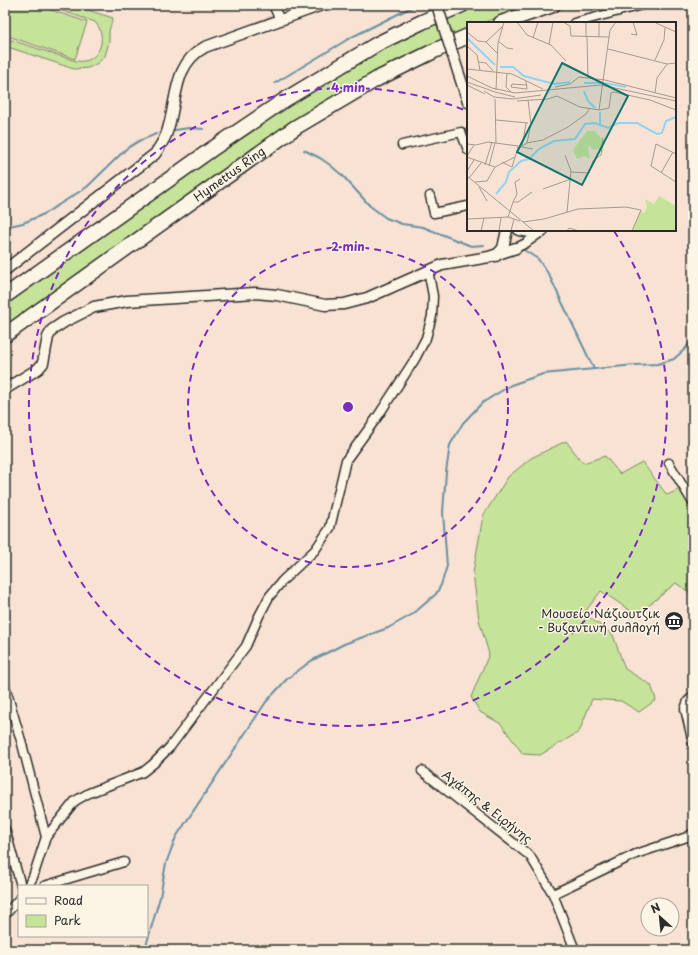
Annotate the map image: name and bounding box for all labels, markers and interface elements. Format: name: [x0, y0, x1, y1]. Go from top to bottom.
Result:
inset map: [467, 22, 676, 231]
text: 4 min: [331, 78, 365, 96]
street label: Hymettus Ring: [189, 142, 269, 206]
text: 2 min: [331, 237, 365, 255]
centre of rings: [341, 400, 355, 414]
place label: Μουσείο Νάζιουτζικ - Βυζαντινή συλλογή: [538, 604, 660, 636]
museum icon: Μουσείο Νάζιουτζικ - Βυζαντινή συλλογή: [663, 610, 685, 632]
street label: Αγάπης & Ειρήνης: [439, 765, 537, 847]
legend: [18, 885, 148, 937]
text: Road: [54, 891, 83, 909]
north arrow: [640, 897, 680, 937]
text: N: [647, 898, 663, 917]
text: Park: [54, 911, 81, 929]

